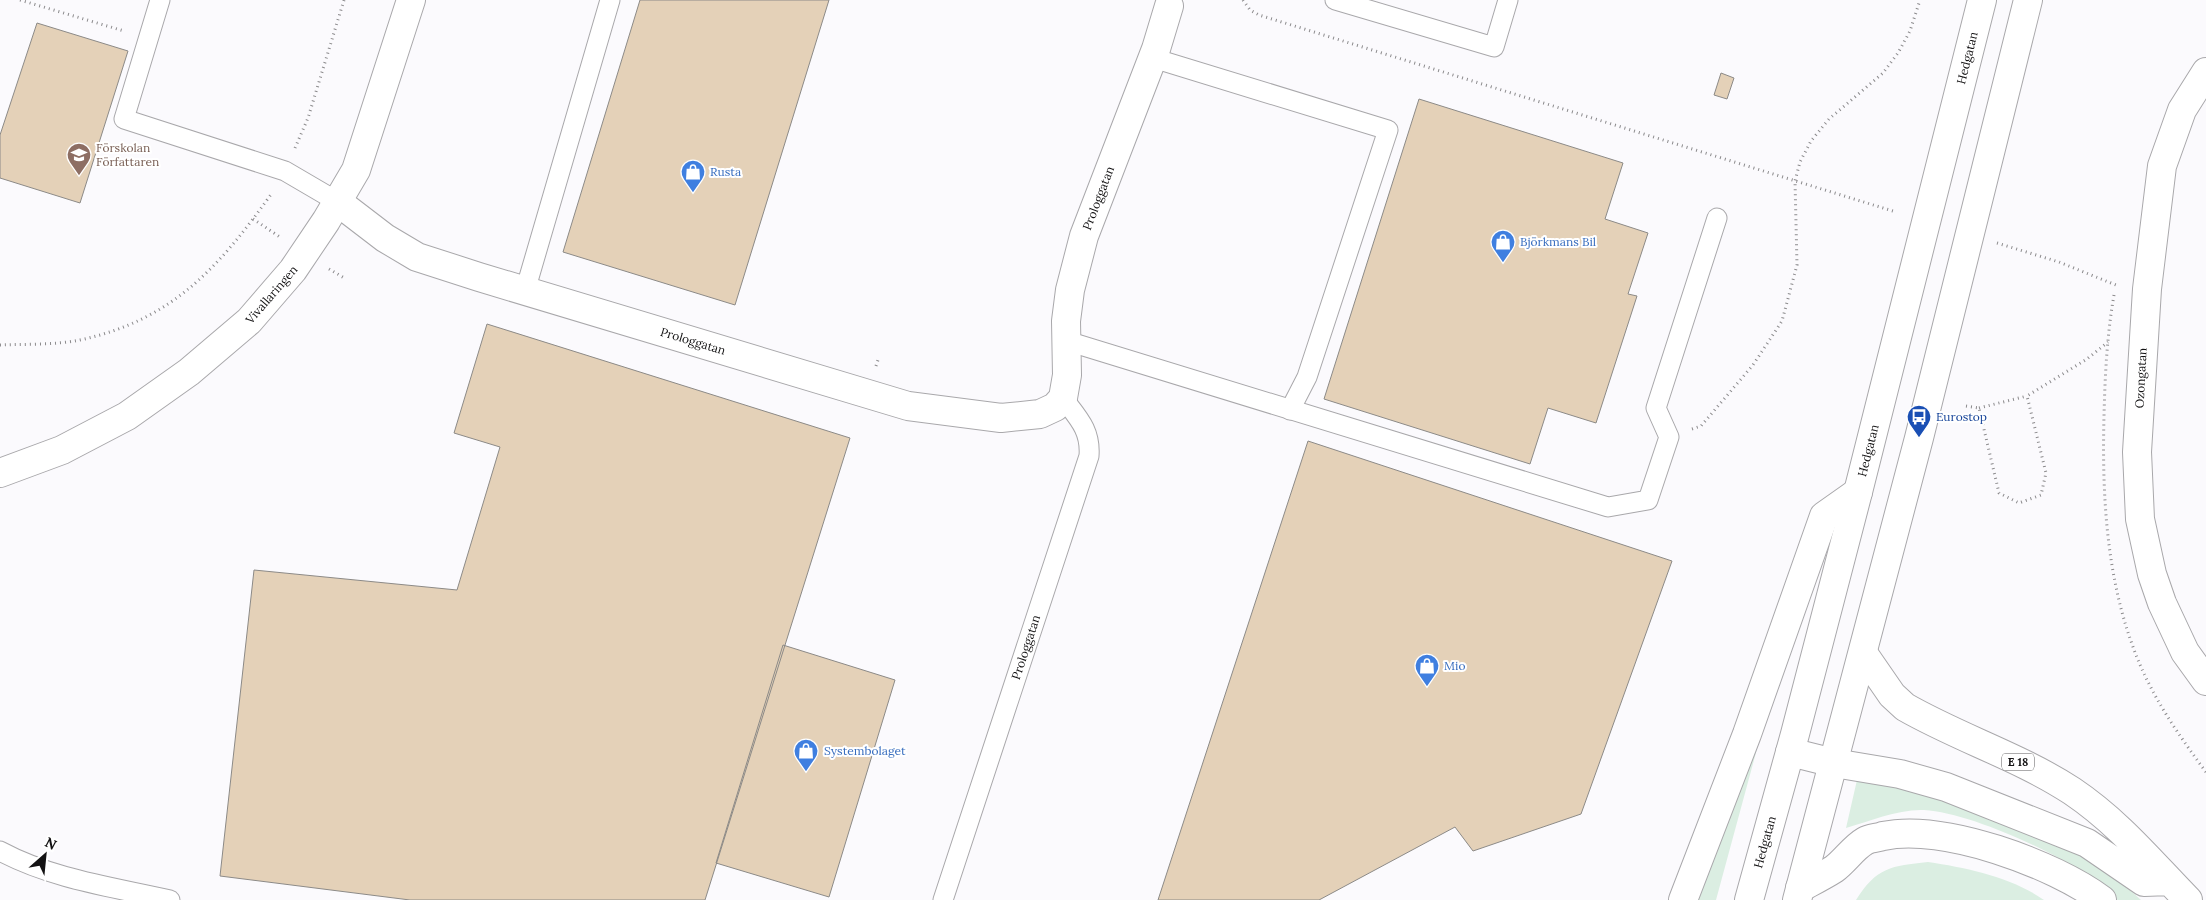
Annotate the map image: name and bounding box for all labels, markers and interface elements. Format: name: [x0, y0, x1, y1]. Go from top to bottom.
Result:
street label: Hedgatan: [1953, 30, 1981, 86]
place label: Förskolan Författaren: [96, 140, 159, 169]
school or university icon: Förskolan Författaren: [66, 142, 92, 176]
shop icon: Rusta: [680, 159, 706, 193]
place label: Rusta: [710, 164, 741, 179]
street label: Prologgatan: [1079, 164, 1117, 232]
shop icon: Björkmans Bil: [1490, 229, 1516, 263]
place label: Björkmans Bil: [1520, 234, 1596, 249]
street label: Vivallaringen: [241, 262, 301, 327]
street label: Prologgatan: [659, 324, 727, 358]
street label: Ozongatan: [2131, 347, 2150, 409]
bus stop icon: Eurostop: [1906, 404, 1932, 438]
place label: Eurostop: [1936, 409, 1987, 424]
street label: Hedgatan: [1854, 423, 1882, 478]
street label: Prologgatan: [1008, 613, 1043, 681]
shop icon: Mio: [1414, 653, 1440, 687]
place label: Mio: [1444, 658, 1465, 673]
shop icon: Systembolaget: [793, 738, 819, 772]
place label: Systembolaget: [824, 743, 906, 758]
road number: E 18: [2002, 754, 2034, 770]
street label: Hedgatan: [1750, 814, 1779, 870]
north arrow: [20, 830, 70, 880]
text: N: [42, 833, 60, 854]

